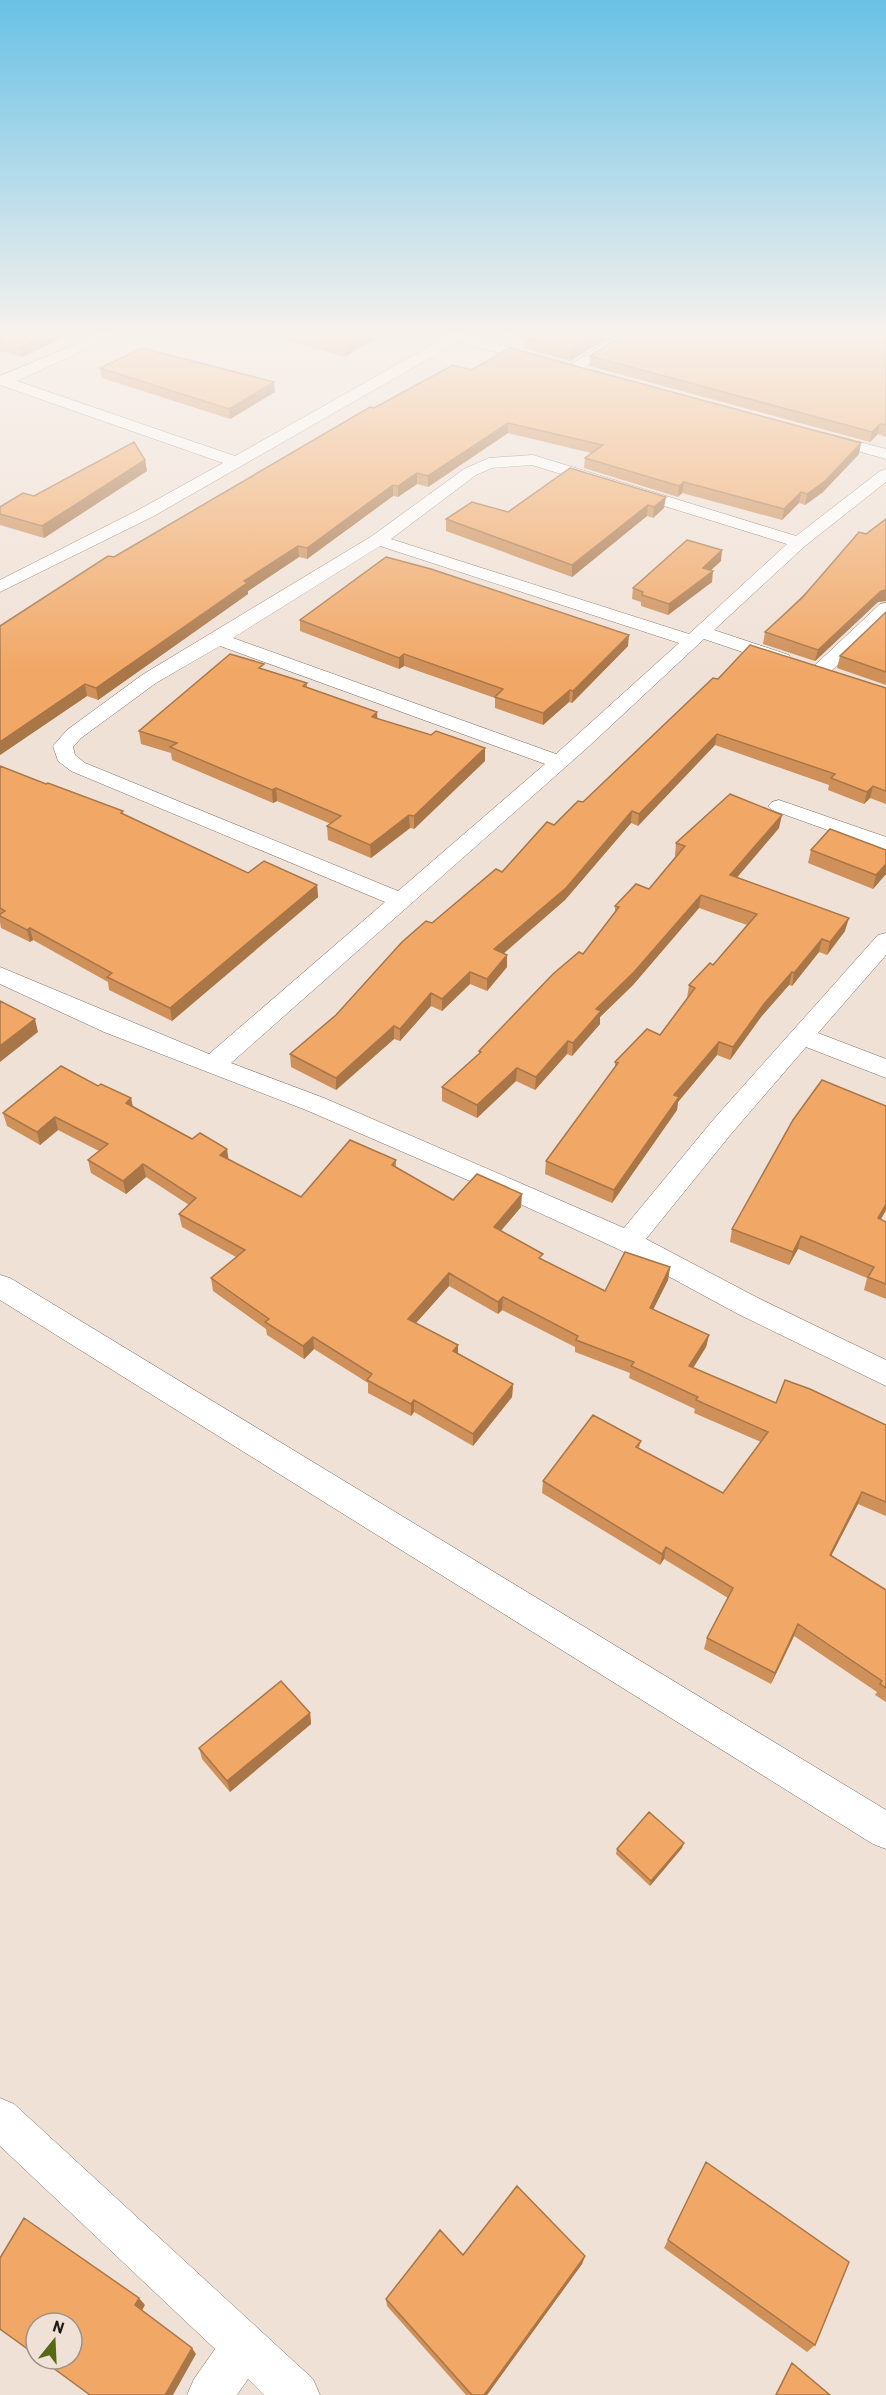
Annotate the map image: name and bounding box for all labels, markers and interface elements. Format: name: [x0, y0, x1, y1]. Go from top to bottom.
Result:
north arrow: [24, 2311, 84, 2371]
text: N: [51, 2316, 67, 2337]

